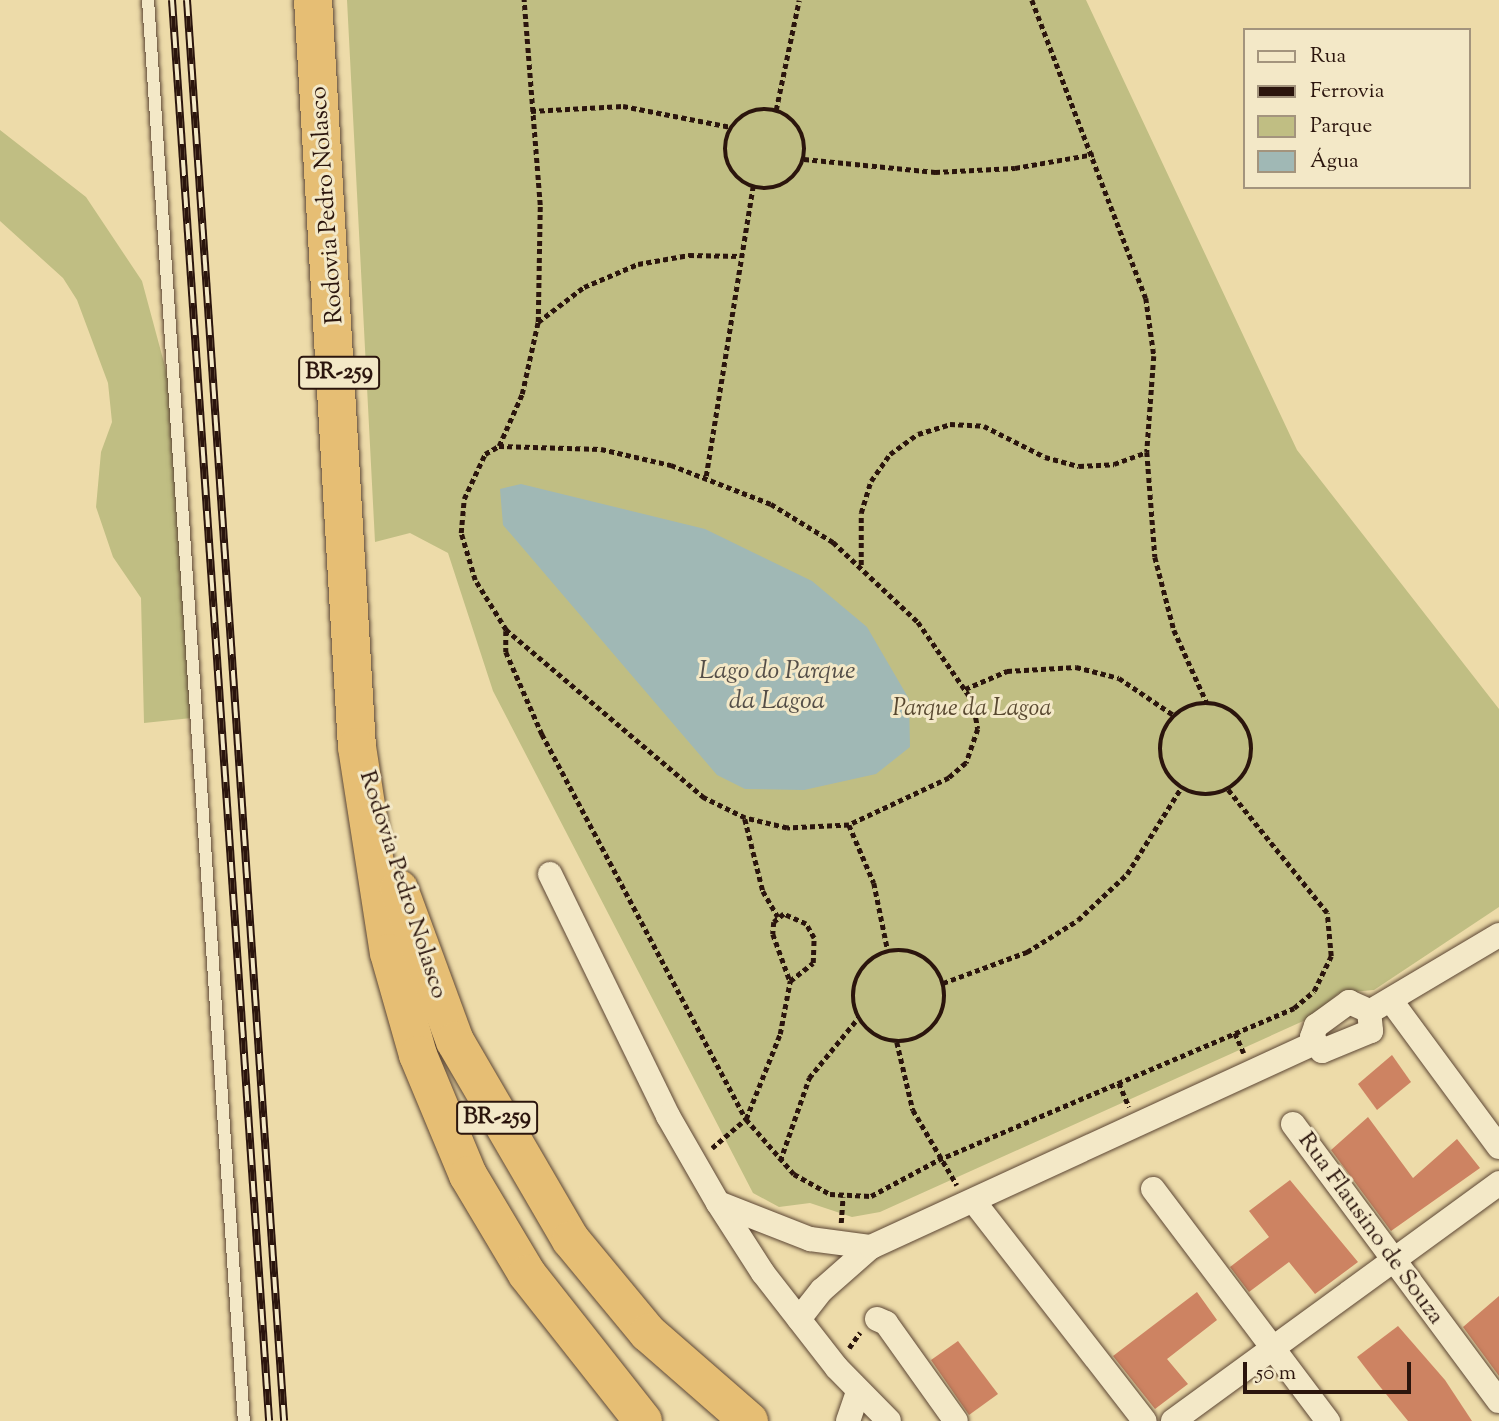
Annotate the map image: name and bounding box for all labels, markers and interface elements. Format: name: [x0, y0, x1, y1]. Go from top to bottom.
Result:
legend: [1244, 28, 1471, 189]
text: Rua: [1310, 42, 1346, 72]
text: Ferrovia: [1310, 77, 1384, 107]
street label: Rodovia Pedro Nolasco: [305, 85, 351, 325]
text: Parque: [1310, 112, 1372, 142]
text: Água: [1310, 147, 1359, 177]
road number: BR-259: [297, 354, 381, 392]
water label: Lago do Parque da Lagoa: [699, 656, 855, 718]
park label: Parque da Lagoa: [892, 696, 1052, 724]
street label: Rodovia Pedro Nolasco: [352, 767, 452, 1003]
road number: BR-259: [455, 1098, 539, 1138]
street label: Rua Flausino de Souza: [1291, 1127, 1449, 1331]
scale bar: [1247, 1348, 1415, 1392]
text: 50 m: [1256, 1359, 1296, 1389]

